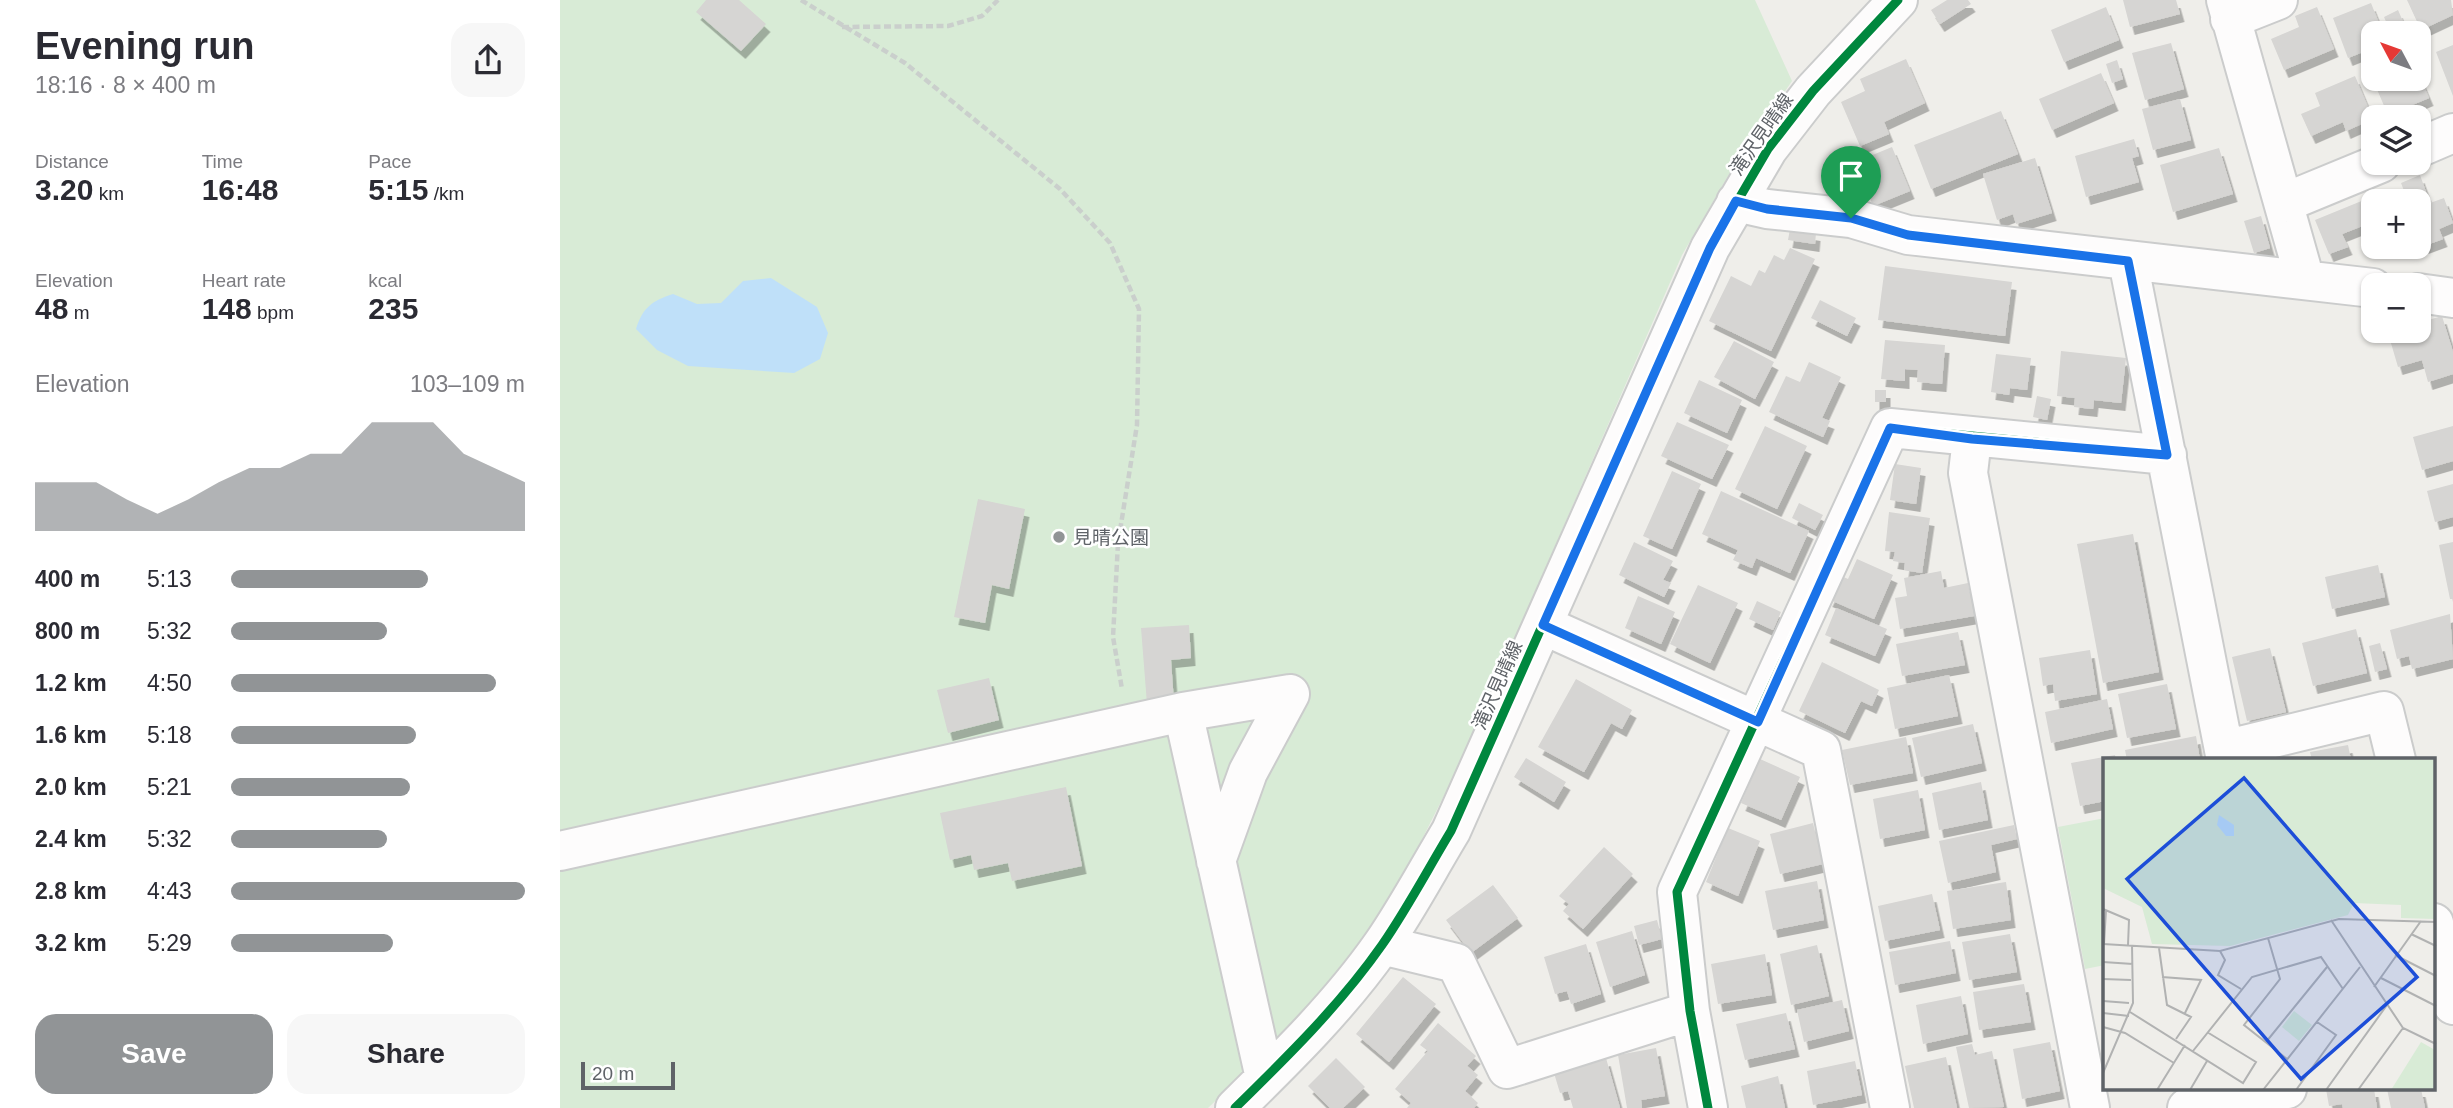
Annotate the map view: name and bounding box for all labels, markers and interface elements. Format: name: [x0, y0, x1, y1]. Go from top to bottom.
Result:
north arrow: [2361, 21, 2431, 91]
map controls: [2361, 21, 2431, 343]
button: share: [451, 23, 525, 97]
text: Evening run: [35, 25, 255, 67]
text: 18:16 · 8 × 400 m: [35, 72, 216, 98]
street label: 滝沢見晴線: [1726, 89, 1797, 179]
button: layers: [2361, 105, 2431, 175]
pin: [1821, 146, 1881, 218]
text: Distance: [35, 151, 109, 172]
text: Time: [202, 151, 243, 172]
text: Pace: [368, 151, 412, 172]
icon: arrive: [1832, 157, 1870, 195]
text: 3.20: [35, 173, 93, 206]
text: 16:48: [202, 173, 278, 206]
text: 5:15: [368, 173, 428, 206]
text: km: [93, 183, 124, 204]
text: /km: [428, 183, 464, 204]
button: +: [2361, 189, 2431, 259]
text: Elevation: [35, 270, 113, 291]
text: Heart rate: [202, 270, 286, 291]
text: kcal: [368, 270, 402, 291]
button: −: [2361, 273, 2431, 343]
text: 48: [35, 292, 68, 325]
text: 148: [202, 292, 252, 325]
text: 235: [368, 292, 418, 325]
text: m: [68, 302, 89, 323]
text: bpm: [252, 302, 294, 323]
text: Elevation: [35, 371, 130, 397]
text: 103–109 m: [410, 371, 525, 397]
place label: 見晴公園: [1073, 527, 1149, 548]
marker: 見晴公園: [1051, 529, 1067, 545]
text: 400 m: [35, 566, 100, 592]
text: 5:13: [147, 566, 192, 592]
text: 800 m: [35, 618, 100, 644]
text: 5:32: [147, 618, 192, 644]
street label: 滝沢見晴線: [1469, 638, 1526, 733]
text: 1.2 km: [35, 670, 107, 696]
text: 4:50: [147, 670, 192, 696]
text: 1.6 km: [35, 722, 107, 748]
text: 5:18: [147, 722, 192, 748]
inset map: [2103, 758, 2436, 1090]
text: 2.0 km: [35, 774, 107, 800]
text: 5:21: [147, 774, 192, 800]
text: 2.4 km: [35, 826, 107, 852]
text: 5:32: [147, 826, 192, 852]
text: 2.8 km: [35, 878, 107, 904]
text: 4:43: [147, 878, 192, 904]
text: 3.2 km: [35, 930, 107, 956]
text: 5:29: [147, 930, 192, 956]
button: Save: [35, 1014, 273, 1094]
button: Share: [287, 1014, 525, 1094]
scale bar: [581, 1059, 676, 1091]
text: 20 m: [592, 1063, 634, 1084]

